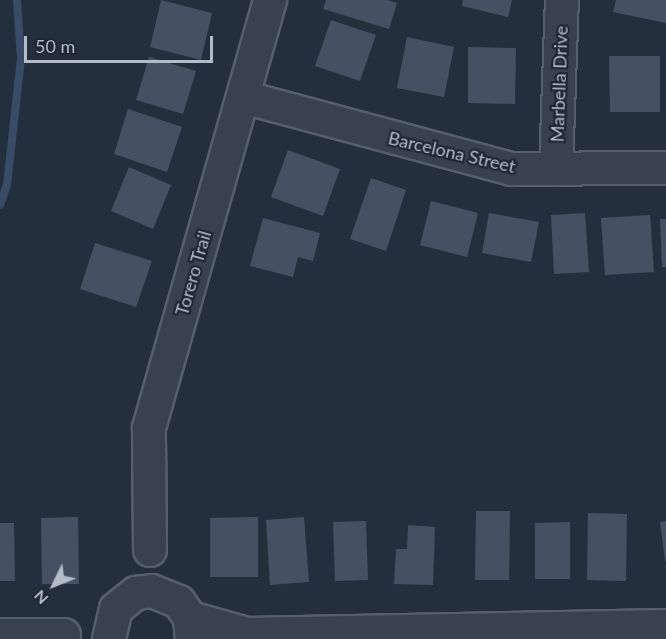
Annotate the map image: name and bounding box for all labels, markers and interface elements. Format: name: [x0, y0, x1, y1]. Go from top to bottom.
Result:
scale bar: [27, 24, 216, 62]
street label: Marbella Drive: [546, 25, 572, 143]
text: 50 m: [35, 35, 75, 57]
street label: Barcelona Street: [386, 127, 518, 177]
street label: Torero Trail: [171, 228, 215, 318]
north arrow: [24, 555, 84, 615]
text: N: [29, 587, 52, 609]

